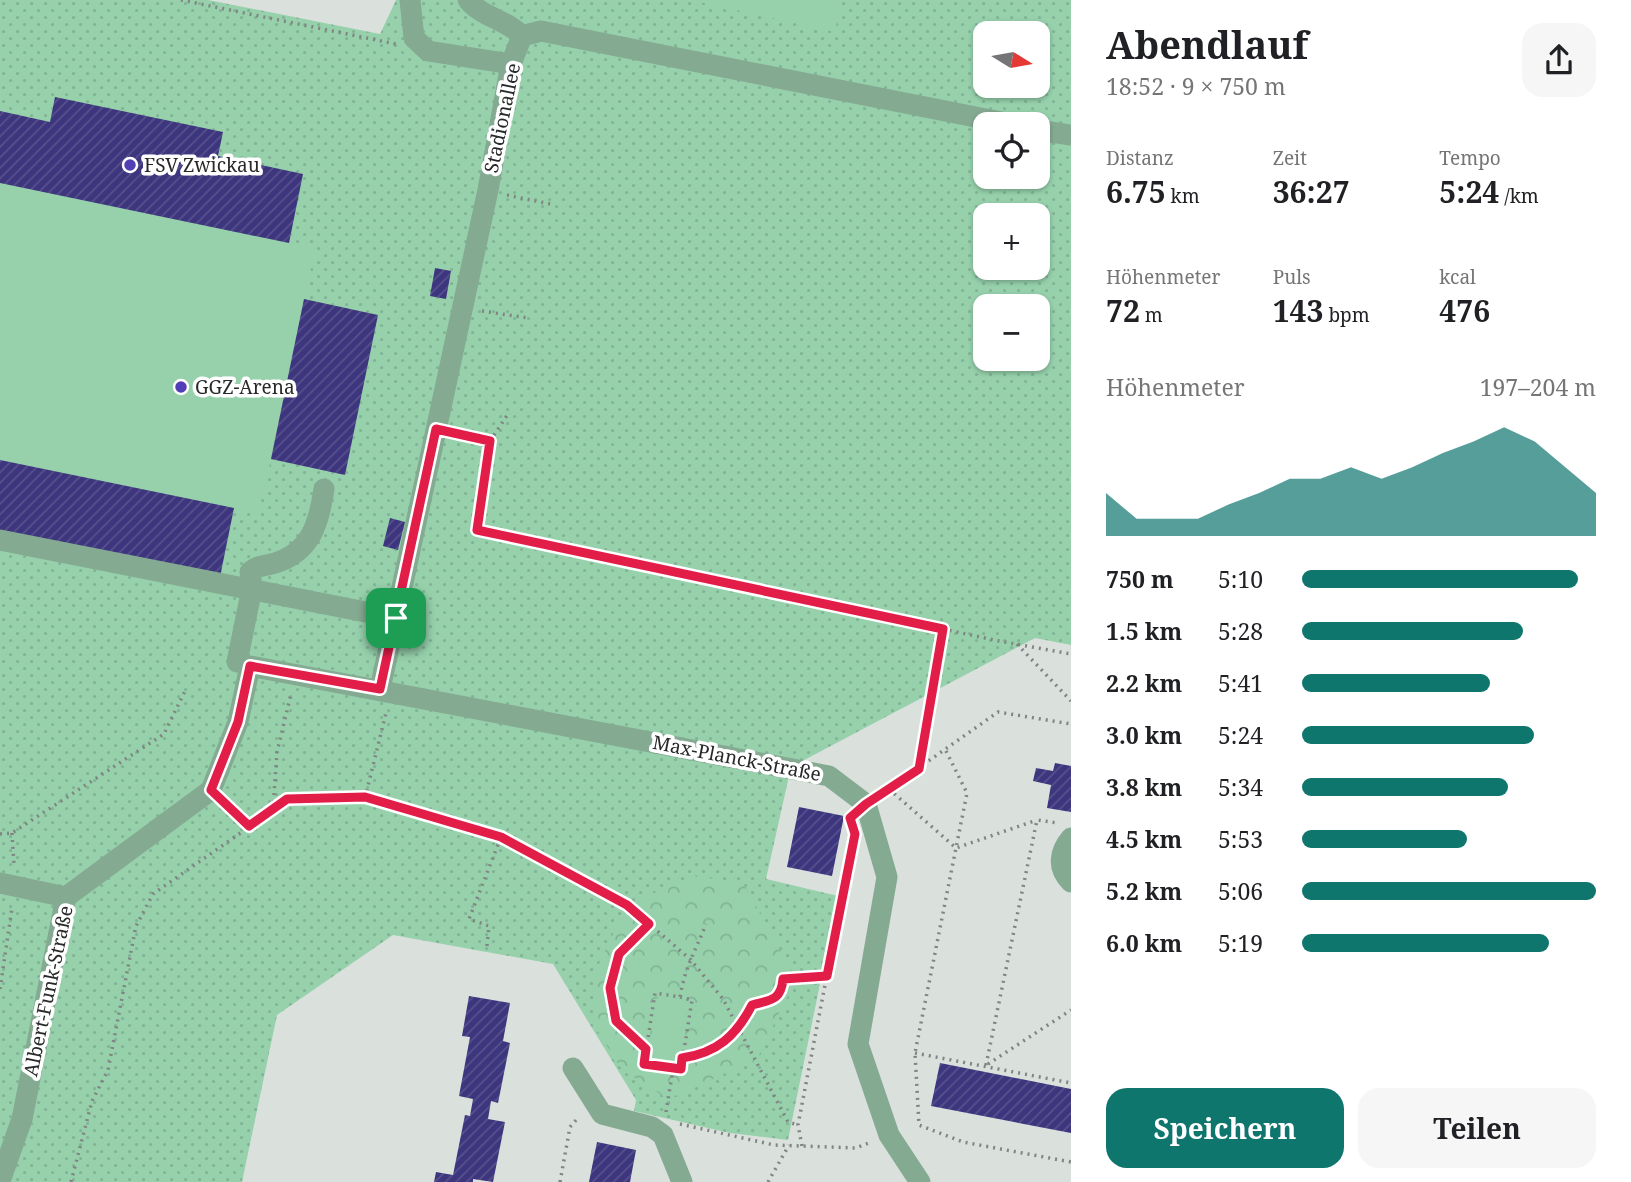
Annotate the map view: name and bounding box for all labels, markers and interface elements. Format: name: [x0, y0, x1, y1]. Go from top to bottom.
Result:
text: Abendlauf: [1106, 18, 1308, 70]
north arrow: [973, 21, 1050, 98]
map controls: [973, 21, 1050, 371]
button: share: [1522, 23, 1596, 97]
street label: Stadionallee: [478, 61, 526, 175]
text: 18:52 · 9 × 750 m: [1106, 70, 1286, 102]
button: locate: [973, 112, 1050, 189]
text: Distanz: [1106, 145, 1174, 171]
text: Zeit: [1273, 145, 1307, 171]
text: Tempo: [1439, 145, 1501, 171]
place label: FSV Zwickau: [144, 152, 260, 178]
marker: FSV Zwickau: [122, 157, 138, 173]
text: 6.75: [1106, 171, 1166, 212]
text: 36:27: [1273, 171, 1350, 212]
text: 5:24: [1439, 171, 1499, 212]
text: km: [1166, 183, 1200, 209]
text: /km: [1499, 183, 1539, 209]
button: +: [973, 203, 1050, 280]
text: Höhenmeter: [1106, 264, 1220, 290]
text: Puls: [1273, 264, 1311, 290]
text: kcal: [1439, 264, 1476, 290]
text: 72: [1106, 290, 1140, 331]
text: 143: [1273, 290, 1324, 331]
text: 476: [1439, 290, 1490, 331]
button: −: [973, 294, 1050, 371]
text: m: [1140, 302, 1163, 328]
text: bpm: [1324, 302, 1370, 328]
text: Höhenmeter: [1106, 371, 1245, 403]
text: 197–204 m: [1480, 371, 1596, 403]
place label: GGZ-Arena: [195, 374, 295, 400]
marker: GGZ-Arena: [173, 379, 189, 395]
text: 750 m: [1106, 563, 1174, 595]
text: 5:10: [1218, 563, 1263, 595]
pin: [366, 588, 426, 648]
icon: arrive: [377, 599, 415, 637]
text: 1.5 km: [1106, 615, 1182, 647]
text: 5:28: [1218, 615, 1263, 647]
text: 2.2 km: [1106, 667, 1182, 699]
text: 5:41: [1218, 667, 1263, 699]
text: 3.0 km: [1106, 719, 1182, 751]
text: 5:24: [1218, 719, 1263, 751]
street label: Max-Planck-Straße: [651, 729, 823, 787]
text: 3.8 km: [1106, 771, 1182, 803]
text: 5:34: [1218, 771, 1263, 803]
text: 4.5 km: [1106, 823, 1182, 855]
text: 5:53: [1218, 823, 1263, 855]
text: 5.2 km: [1106, 875, 1182, 907]
text: 5:06: [1218, 875, 1263, 907]
street label: Albert-Funk-Straße: [17, 903, 79, 1079]
text: 6.0 km: [1106, 927, 1182, 959]
text: 5:19: [1218, 927, 1263, 959]
button: Speichern: [1106, 1088, 1344, 1168]
button: Teilen: [1358, 1088, 1596, 1168]

